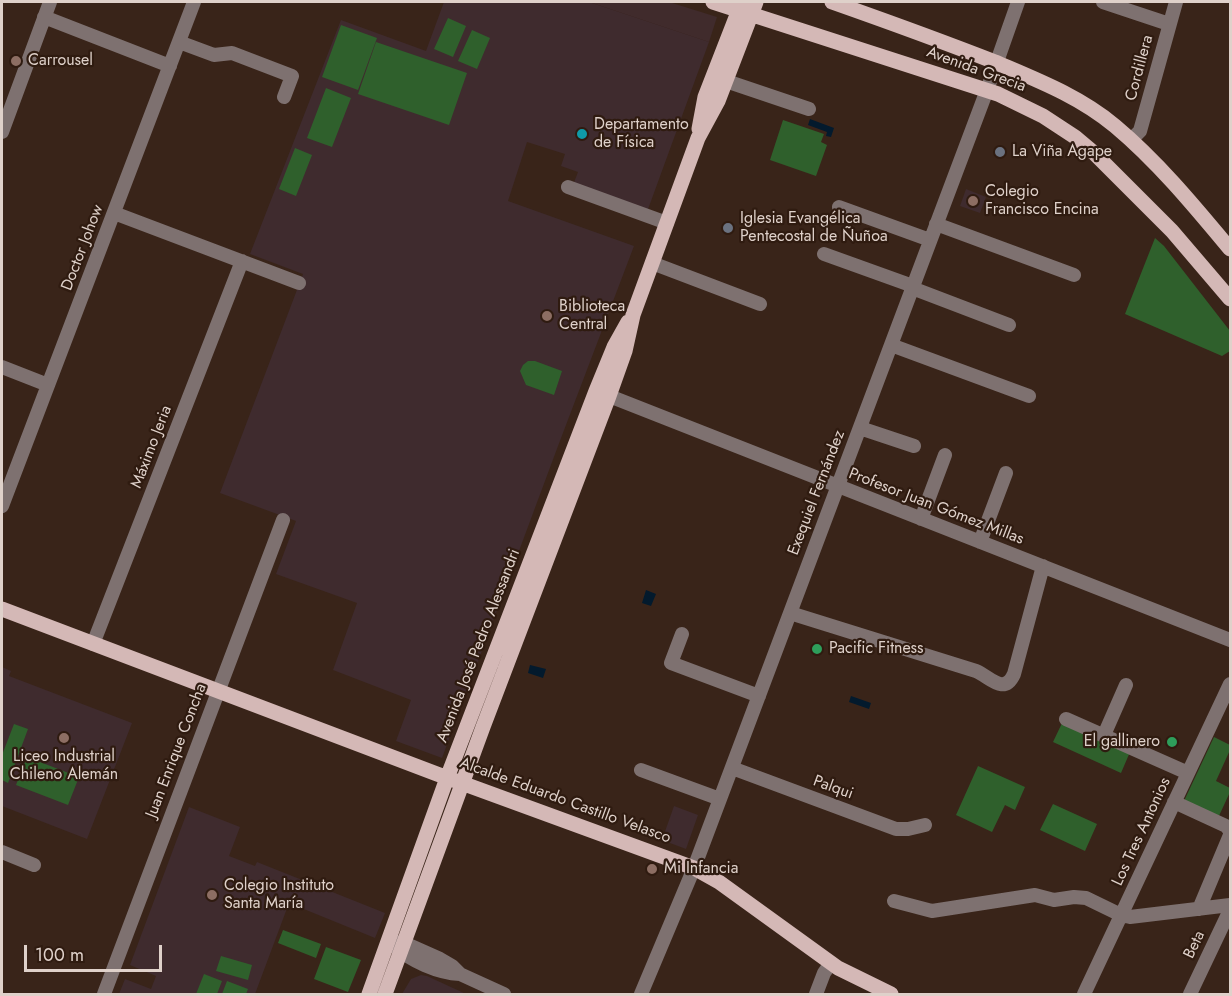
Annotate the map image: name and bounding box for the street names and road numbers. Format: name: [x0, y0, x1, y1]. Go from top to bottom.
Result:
street label: Cordillera: [1122, 33, 1158, 103]
street label: Avenida Grecia: [924, 43, 1028, 97]
street label: Doctor Johow: [58, 202, 108, 294]
street label: Máximo Jeria: [127, 403, 177, 491]
street label: Exequiel Fernández: [784, 428, 850, 558]
street label: Profesor Juan Gómez Millas: [846, 465, 1026, 549]
street label: Avenida José Pedro Alessandri: [433, 547, 525, 745]
street label: Juan Enrique Concha: [143, 681, 211, 821]
street label: Alcalde Eduardo Castillo Velasco: [457, 754, 673, 848]
street label: Palqui: [810, 772, 856, 804]
street label: Los Tres Antonios: [1109, 775, 1175, 889]
street label: Beta: [1180, 928, 1210, 962]

